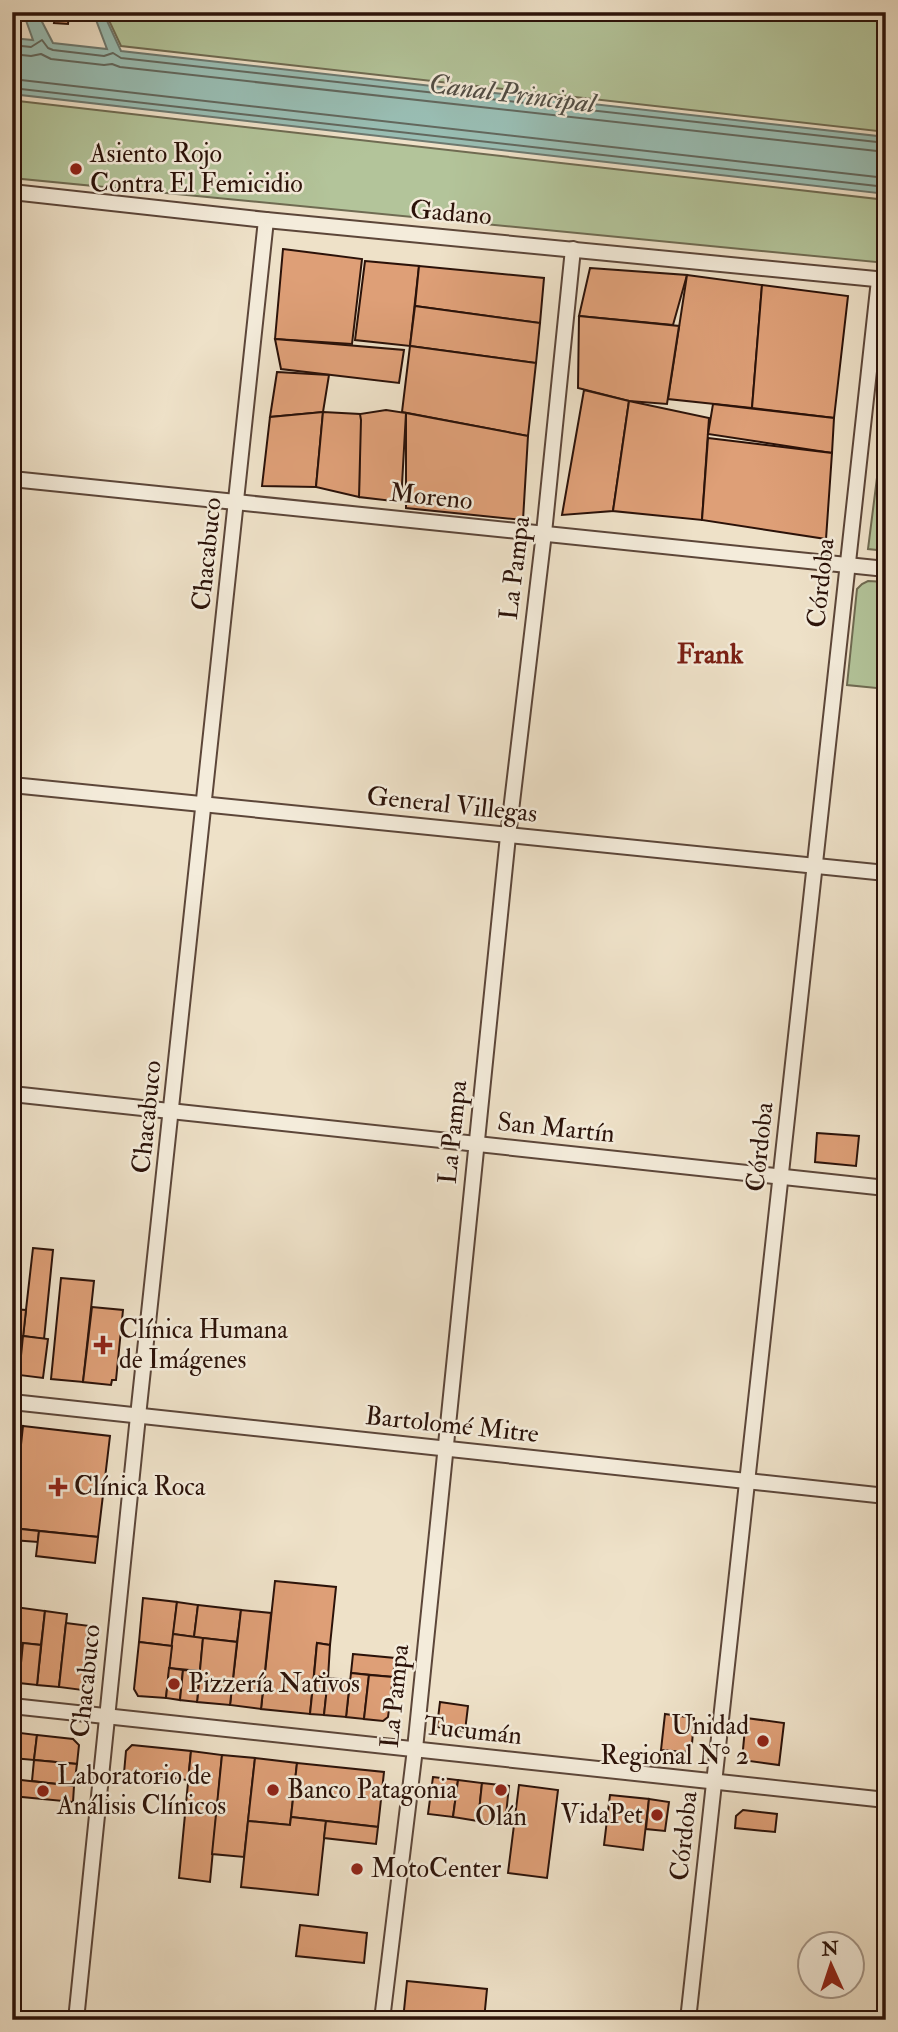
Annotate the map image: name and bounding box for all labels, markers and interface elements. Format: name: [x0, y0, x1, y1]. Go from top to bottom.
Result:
water label: Canal Principal: [427, 66, 600, 122]
place label: Asiento Rojo Contra El Femicidio: [89, 138, 303, 200]
marker: Asiento Rojo Contra El Femicidio: [68, 161, 84, 177]
street label: Gadano: [409, 193, 493, 233]
street label: Moreno: [388, 477, 474, 517]
street label: Chacabuco: [185, 496, 229, 612]
street label: La Pampa: [493, 514, 538, 622]
street label: Córdoba: [800, 536, 842, 629]
district label: Frank: [677, 637, 744, 672]
street label: General Villegas: [365, 780, 539, 830]
street label: Chacabuco: [125, 1059, 169, 1175]
street label: La Pampa: [432, 1078, 475, 1186]
street label: Córdoba: [739, 1100, 781, 1193]
street label: San Martín: [496, 1106, 616, 1150]
place label: Clínica Humana de Imágenes: [119, 1314, 288, 1376]
marker: Clínica Humana de Imágenes: [93, 1335, 113, 1355]
street label: Bartolomé Mitre: [364, 1400, 541, 1450]
place label: Clínica Roca: [74, 1471, 206, 1503]
marker: Clínica Roca: [48, 1477, 68, 1497]
street label: Chacabuco: [64, 1623, 108, 1739]
street label: La Pampa: [374, 1642, 417, 1750]
place label: Pizzería Nativos: [188, 1668, 360, 1700]
marker: Pizzería Nativos: [166, 1676, 182, 1692]
street label: Tucumán: [422, 1710, 524, 1752]
place label: Unidad Regional N° 2: [600, 1710, 749, 1772]
marker: Unidad Regional N° 2: [755, 1733, 771, 1749]
place label: Laboratorio de Análisis Clínicos: [56, 1760, 226, 1822]
place label: Banco Patagonia: [287, 1774, 457, 1806]
marker: Banco Patagonia: [265, 1782, 281, 1798]
marker: Olán: [493, 1782, 509, 1798]
marker: Laboratorio de Análisis Clínicos: [35, 1783, 51, 1799]
street label: Córdoba: [663, 1789, 705, 1882]
place label: VidaPet: [561, 1799, 643, 1831]
place label: Olán: [475, 1801, 527, 1833]
marker: VidaPet: [649, 1807, 665, 1823]
place label: MotoCenter: [371, 1853, 501, 1885]
marker: MotoCenter: [349, 1861, 365, 1877]
north arrow: [796, 1930, 866, 2000]
text: N: [820, 1937, 840, 1962]

